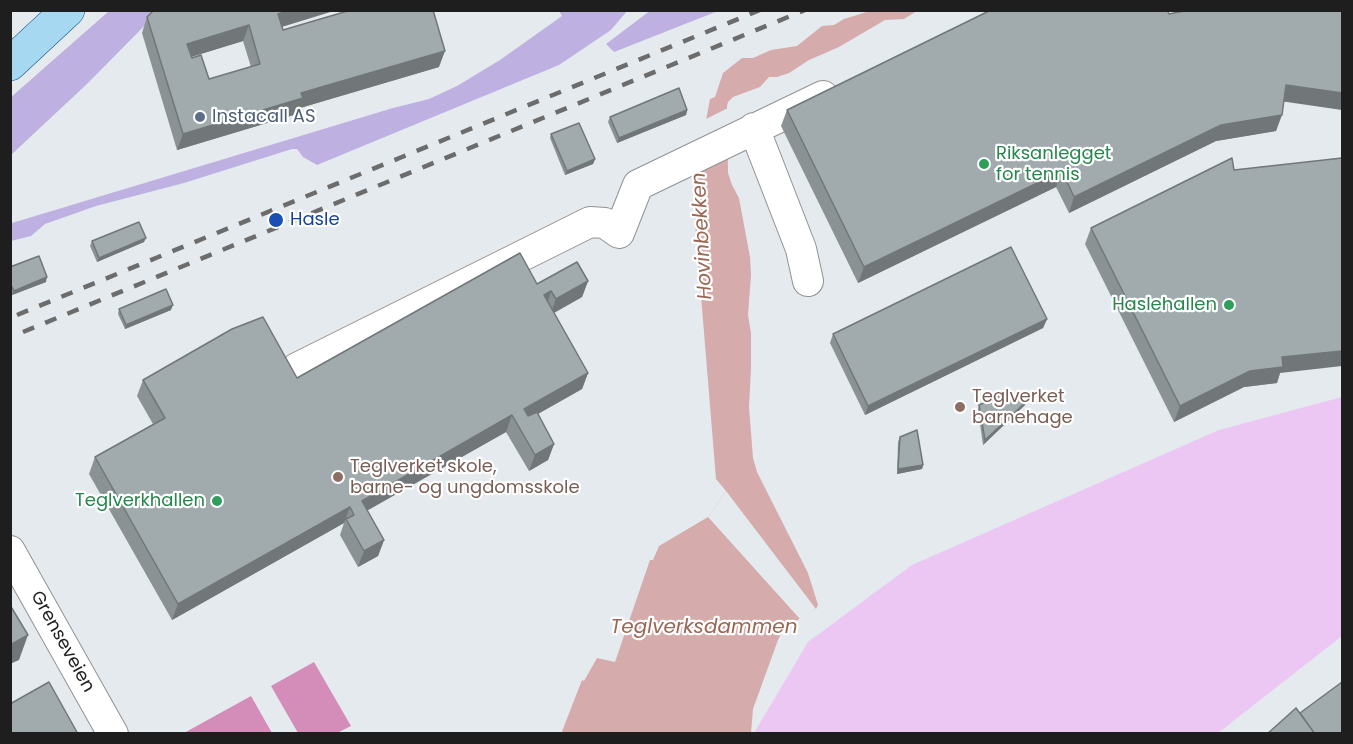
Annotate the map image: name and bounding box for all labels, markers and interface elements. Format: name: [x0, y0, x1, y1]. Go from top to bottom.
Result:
place label: Instacall AS: [212, 106, 316, 128]
marker: Instacall AS: [193, 110, 207, 124]
place label: Riksanlegget for tennis: [996, 143, 1111, 186]
marker: Riksanlegget for tennis: [977, 157, 991, 171]
water label: Hovinbekken: [688, 172, 718, 300]
place label: Hasle: [290, 209, 340, 231]
marker: Hasle: [267, 211, 285, 229]
place label: Haslehallen: [1112, 294, 1217, 316]
marker: Haslehallen: [1222, 298, 1236, 312]
place label: Teglverket barnehage: [972, 386, 1073, 428]
marker: Teglverket barnehage: [953, 400, 967, 414]
place label: Teglverket skole, barne- og ungdomsskole: [350, 456, 580, 498]
marker: Teglverket skole, barne- og ungdomsskole: [331, 470, 345, 484]
place label: Teglverkhallen: [75, 490, 205, 512]
marker: Teglverkhallen: [210, 494, 224, 508]
street label: Grenseveien: [25, 588, 99, 696]
water label: Teglverksdammen: [611, 616, 797, 640]

